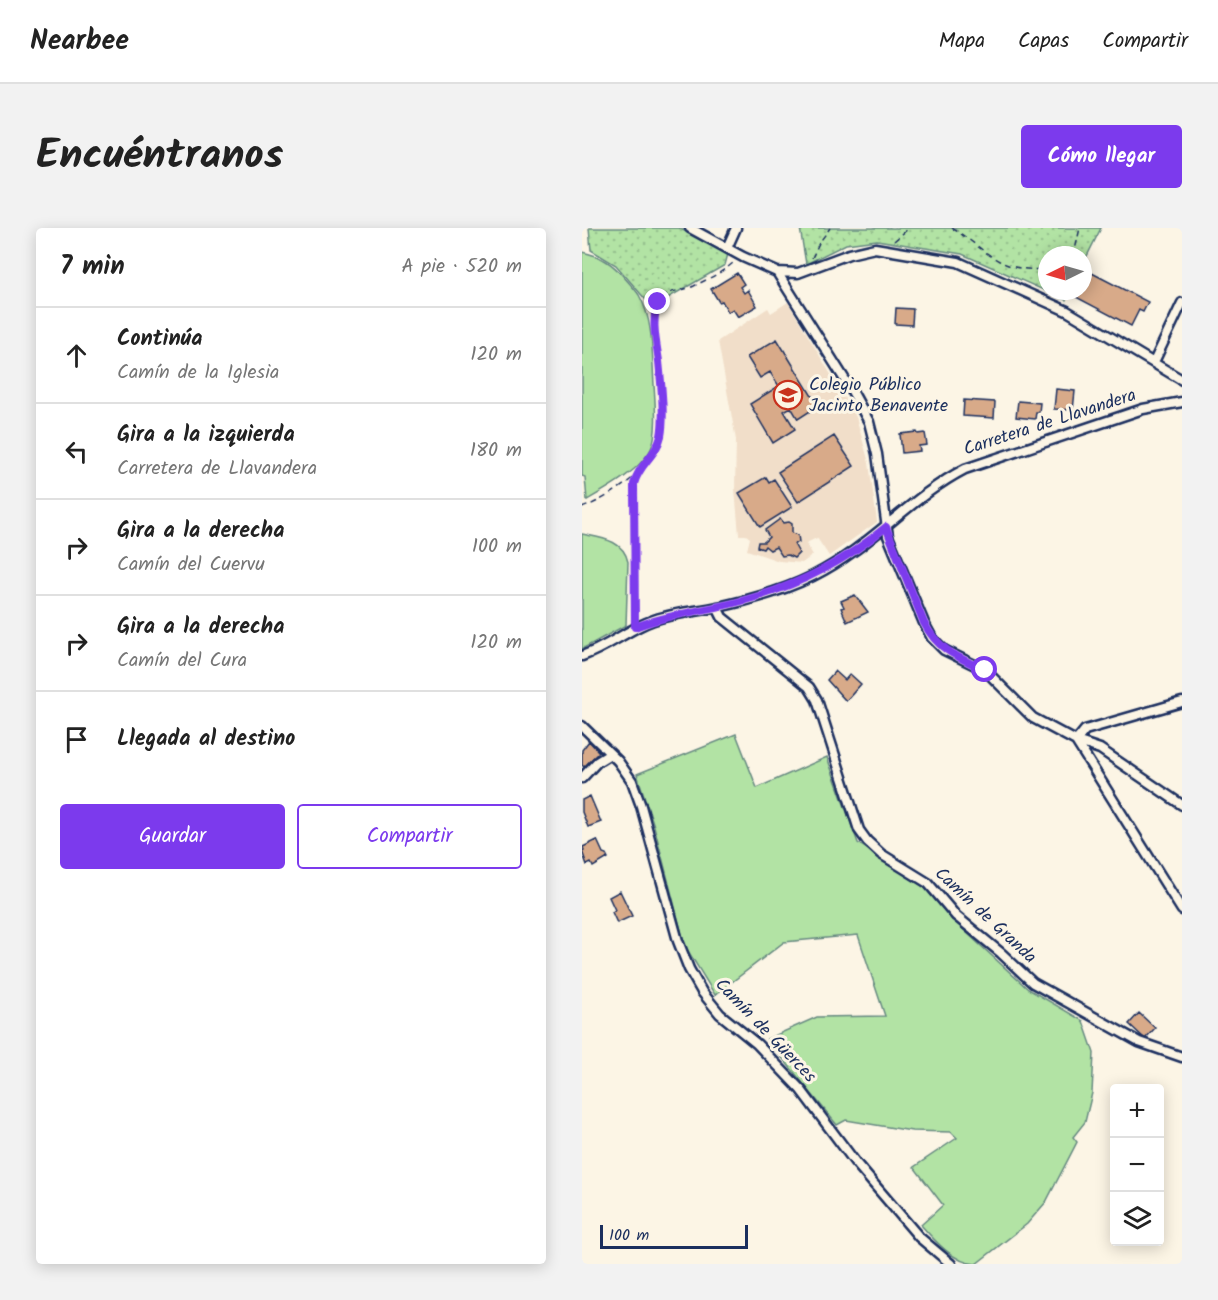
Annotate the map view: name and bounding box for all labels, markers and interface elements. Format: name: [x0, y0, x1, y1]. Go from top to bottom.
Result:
text: Nearbee: [30, 19, 129, 64]
text: Mapa: [939, 25, 985, 58]
text: Capas: [1018, 25, 1069, 58]
text: Compartir: [1102, 25, 1188, 58]
text: Encuéntranos: [36, 123, 283, 190]
button: Cómo llegar: [1021, 125, 1182, 188]
text: 7 min: [60, 246, 125, 288]
north arrow: [1038, 246, 1092, 300]
text: A pie · 520 m: [401, 251, 522, 283]
route end: [644, 288, 670, 314]
text: Continúa: [117, 322, 202, 357]
icon: ahead: [60, 339, 93, 372]
text: 120 m: [470, 339, 522, 371]
text: Camín de la Iglesia: [117, 357, 279, 389]
place label: Colegio Público Jacinto Benavente: [809, 371, 948, 421]
school or university icon: Colegio Público Jacinto Benavente: [772, 379, 804, 411]
street label: Carretera de Llavandera: [960, 381, 1140, 465]
text: Gira a la izquierda: [117, 418, 295, 453]
icon: left: [60, 435, 93, 468]
text: 180 m: [470, 435, 522, 467]
text: Carretera de Llavandera: [117, 453, 317, 485]
text: Gira a la derecha: [117, 514, 284, 549]
icon: right: [60, 531, 93, 564]
text: 100 m: [472, 531, 522, 563]
text: Camín del Cuervu: [117, 549, 265, 581]
text: Gira a la derecha: [117, 610, 284, 645]
icon: right: [60, 627, 93, 660]
text: 120 m: [470, 627, 522, 659]
text: Camín del Cura: [117, 645, 247, 677]
route start: [971, 656, 997, 682]
text: Llegada al destino: [117, 722, 295, 757]
icon: arrive: [60, 723, 93, 756]
button: Guardar: [60, 804, 285, 869]
button: Compartir: [297, 804, 522, 869]
street label: Camín de Granda: [927, 861, 1043, 971]
street label: Camín de Güerces: [707, 972, 823, 1090]
map controls: [1110, 1084, 1164, 1246]
button: +: [1110, 1084, 1164, 1138]
button: −: [1110, 1138, 1164, 1192]
button: layers: [1110, 1192, 1164, 1246]
scale bar: [600, 1222, 748, 1250]
text: 100 m: [609, 1223, 649, 1248]

